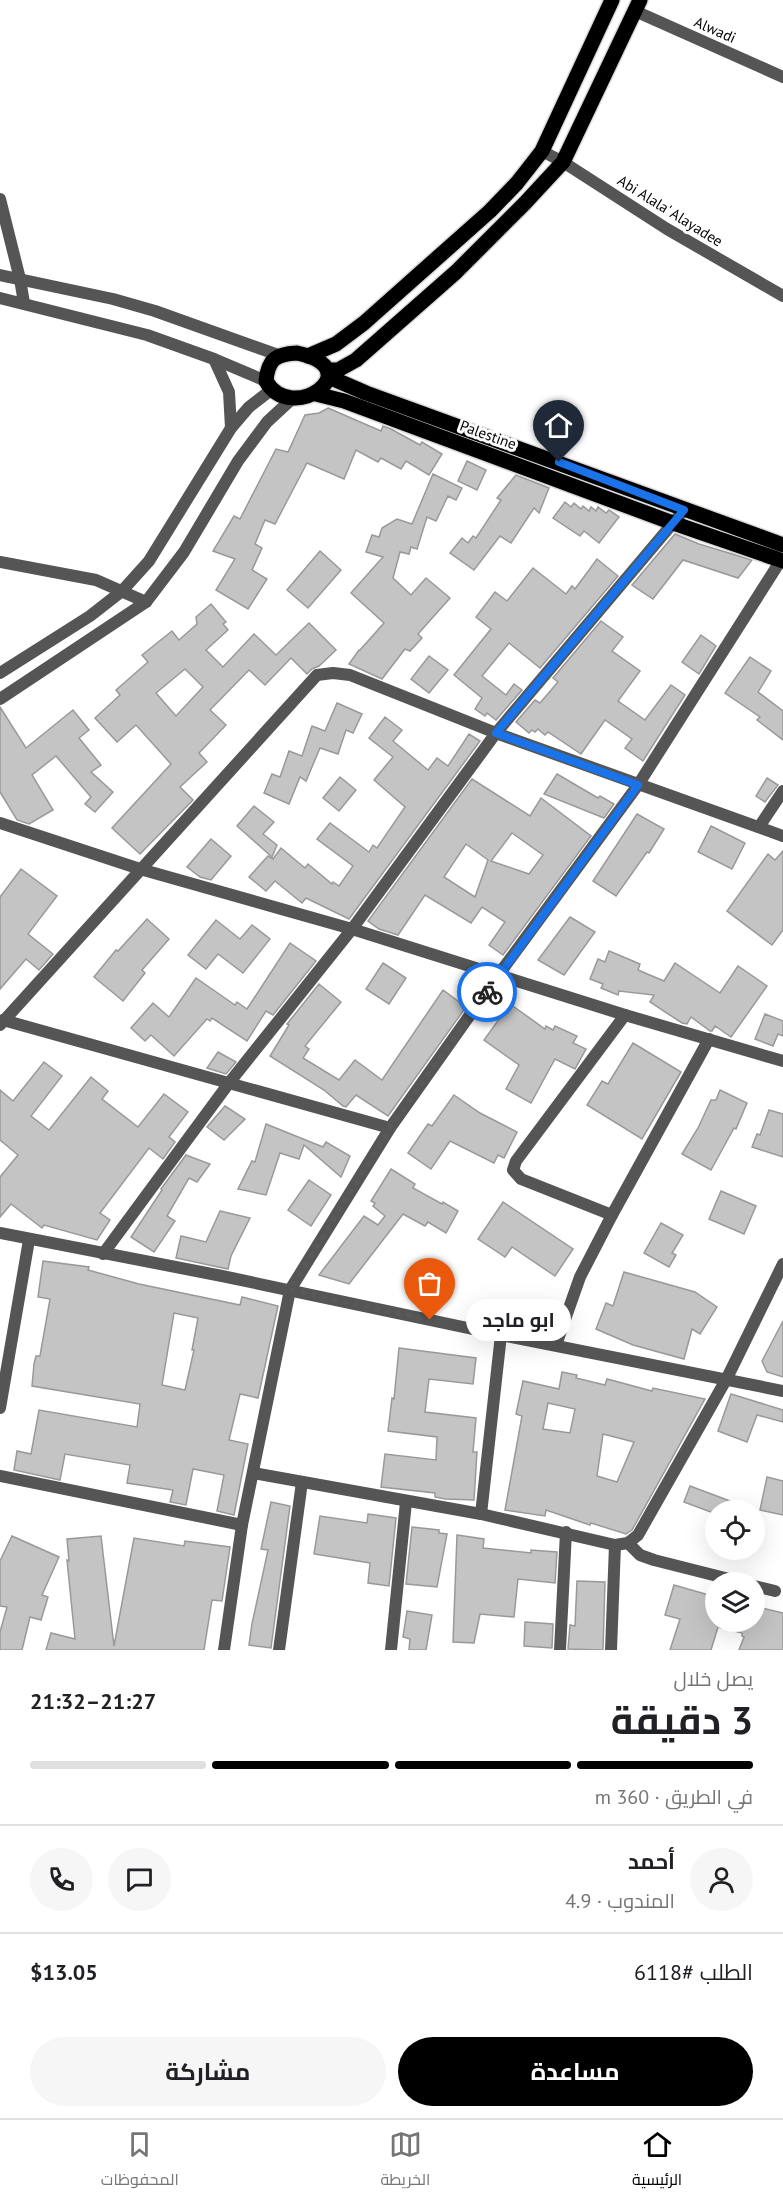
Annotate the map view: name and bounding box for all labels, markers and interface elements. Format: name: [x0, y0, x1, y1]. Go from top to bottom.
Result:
street label: Alwadi: [691, 12, 739, 47]
street label: Abi Alala' Alayadee: [614, 171, 726, 251]
pin: [533, 400, 584, 462]
icon: home: [542, 409, 575, 442]
street label: Palestine: [457, 416, 519, 453]
courier: [457, 962, 517, 1022]
icon: bike: [471, 976, 504, 1009]
pin: [404, 1258, 455, 1320]
icon: bag: [413, 1267, 446, 1300]
callout: ابو ماجد: [466, 1299, 571, 1341]
text: ابو ماجد: [482, 1307, 555, 1333]
map controls: [705, 1500, 765, 1632]
button: locate: [705, 1500, 765, 1560]
button: layers: [705, 1572, 765, 1632]
text: يصل خلال: [673, 1666, 753, 1692]
text: 21:27–21:32: [30, 1687, 156, 1715]
text: 3 دقيقة: [611, 1694, 753, 1745]
text: في الطريق · 360 m: [595, 1784, 753, 1810]
text: أحمد: [628, 1847, 675, 1875]
button: phone: [30, 1848, 93, 1911]
button: chat: [108, 1848, 171, 1911]
button: person: [690, 1848, 753, 1911]
text: المندوب · 4.9: [565, 1888, 675, 1914]
text: $13.05: [30, 1958, 98, 1986]
text: الطلب #6118: [634, 1958, 753, 1986]
button: مشاركة: [30, 2037, 386, 2106]
button: مساعدة: [398, 2037, 753, 2106]
tab: المحفوظات: [101, 2128, 179, 2194]
tab: الخريطة: [380, 2128, 430, 2194]
tab: الرئيسية: [632, 2128, 682, 2194]

